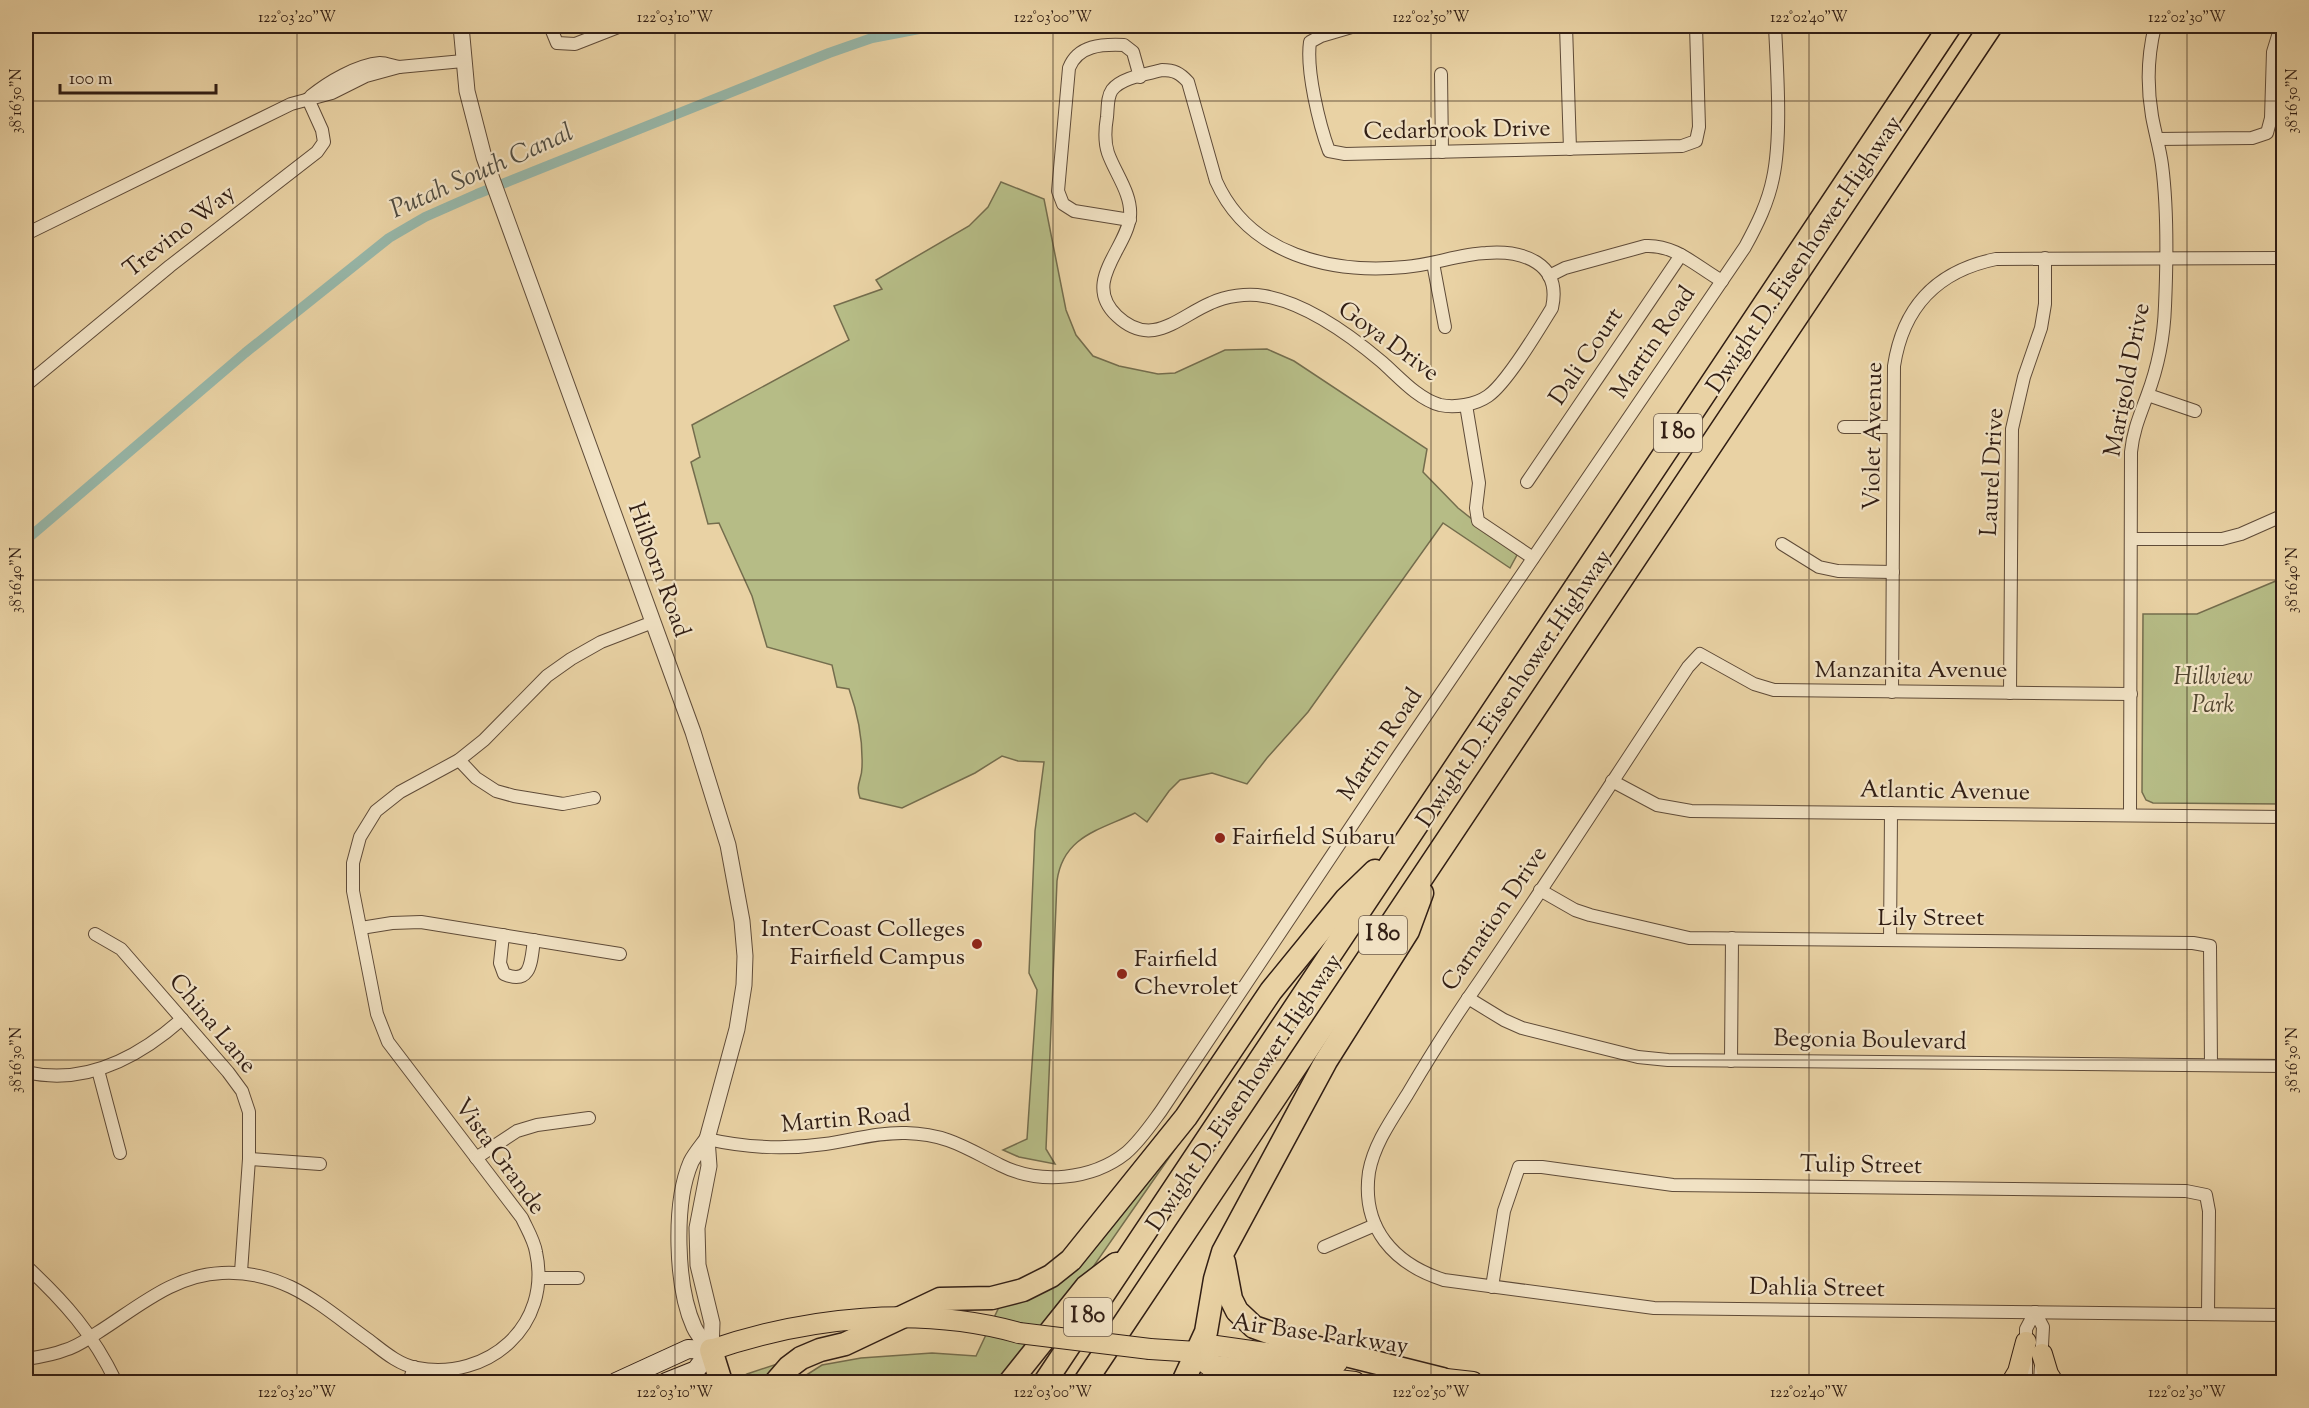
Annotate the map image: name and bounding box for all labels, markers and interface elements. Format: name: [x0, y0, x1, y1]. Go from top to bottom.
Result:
text: 122°03'20"W: [258, 8, 336, 29]
text: 122°03'10"W: [637, 8, 713, 29]
text: 122°03'00"W: [1014, 8, 1092, 29]
text: 122°02'50"W: [1393, 8, 1470, 29]
text: 122°02'40"W: [1770, 8, 1848, 29]
text: 122°02'30"W: [2148, 8, 2226, 29]
scale bar: [60, 57, 216, 95]
text: 100 m: [69, 67, 113, 93]
text: 38°16'50"N: [7, 68, 28, 134]
text: 38°16'50"N: [2283, 68, 2304, 134]
street label: Dwight D. Eisenhower Highway: [1699, 109, 1911, 401]
street label: Cedarbrook Drive: [1363, 112, 1551, 150]
water label: Putah South Canal: [384, 115, 580, 229]
street label: Trevino Way: [117, 177, 243, 287]
street label: Martin Road: [1604, 279, 1705, 406]
street label: Goya Drive: [1330, 294, 1446, 390]
street label: Marigold Drive: [2096, 300, 2160, 460]
street label: Dali Court: [1542, 301, 1632, 413]
street label: Violet Avenue: [1856, 361, 1892, 511]
street label: Laurel Drive: [1973, 407, 2013, 537]
road number: I 80: [1654, 414, 1702, 452]
street label: Hilborn Road: [618, 498, 698, 643]
street label: Dwight D. Eisenhower Highway: [1409, 543, 1621, 835]
text: 38°16'40"N: [7, 547, 28, 613]
text: 38°16'40"N: [2283, 547, 2304, 613]
street label: Manzanita Avenue: [1815, 654, 2007, 688]
park label: Hillview Park: [2174, 661, 2252, 723]
street label: Martin Road: [1331, 681, 1432, 808]
street label: Atlantic Avenue: [1860, 774, 2030, 810]
place label: Fairfield Subaru: [1232, 821, 1396, 855]
marker: Fairfield Subaru: [1213, 831, 1227, 845]
street label: Carnation Drive: [1434, 840, 1556, 998]
street label: Lily Street: [1878, 902, 1984, 936]
place label: InterCoast Colleges Fairfield Campus: [761, 913, 965, 975]
road number: I 80: [1359, 916, 1407, 954]
marker: InterCoast Colleges Fairfield Campus: [970, 937, 984, 951]
place label: Fairfield Chevrolet: [1134, 943, 1238, 1005]
street label: Dwight D. Eisenhower Highway: [1139, 947, 1351, 1239]
street label: China Lane: [160, 967, 264, 1081]
marker: Fairfield Chevrolet: [1115, 967, 1129, 981]
street label: Begonia Boulevard: [1773, 1022, 1967, 1060]
text: 38°16'30"N: [7, 1027, 28, 1093]
text: 38°16'30"N: [2283, 1027, 2304, 1093]
street label: Vista Grande: [445, 1092, 553, 1222]
street label: Martin Road: [780, 1097, 913, 1143]
street label: Tulip Street: [1800, 1148, 1922, 1184]
street label: Dahlia Street: [1749, 1271, 1885, 1307]
road number: I 80: [1064, 1298, 1112, 1336]
street label: Air Base Parkway: [1229, 1306, 1411, 1364]
text: 122°03'20"W: [258, 1383, 336, 1404]
text: 122°03'10"W: [637, 1383, 713, 1404]
text: 122°03'00"W: [1014, 1383, 1092, 1404]
text: 122°02'50"W: [1393, 1383, 1470, 1404]
text: 122°02'40"W: [1770, 1383, 1848, 1404]
text: 122°02'30"W: [2148, 1383, 2226, 1404]

